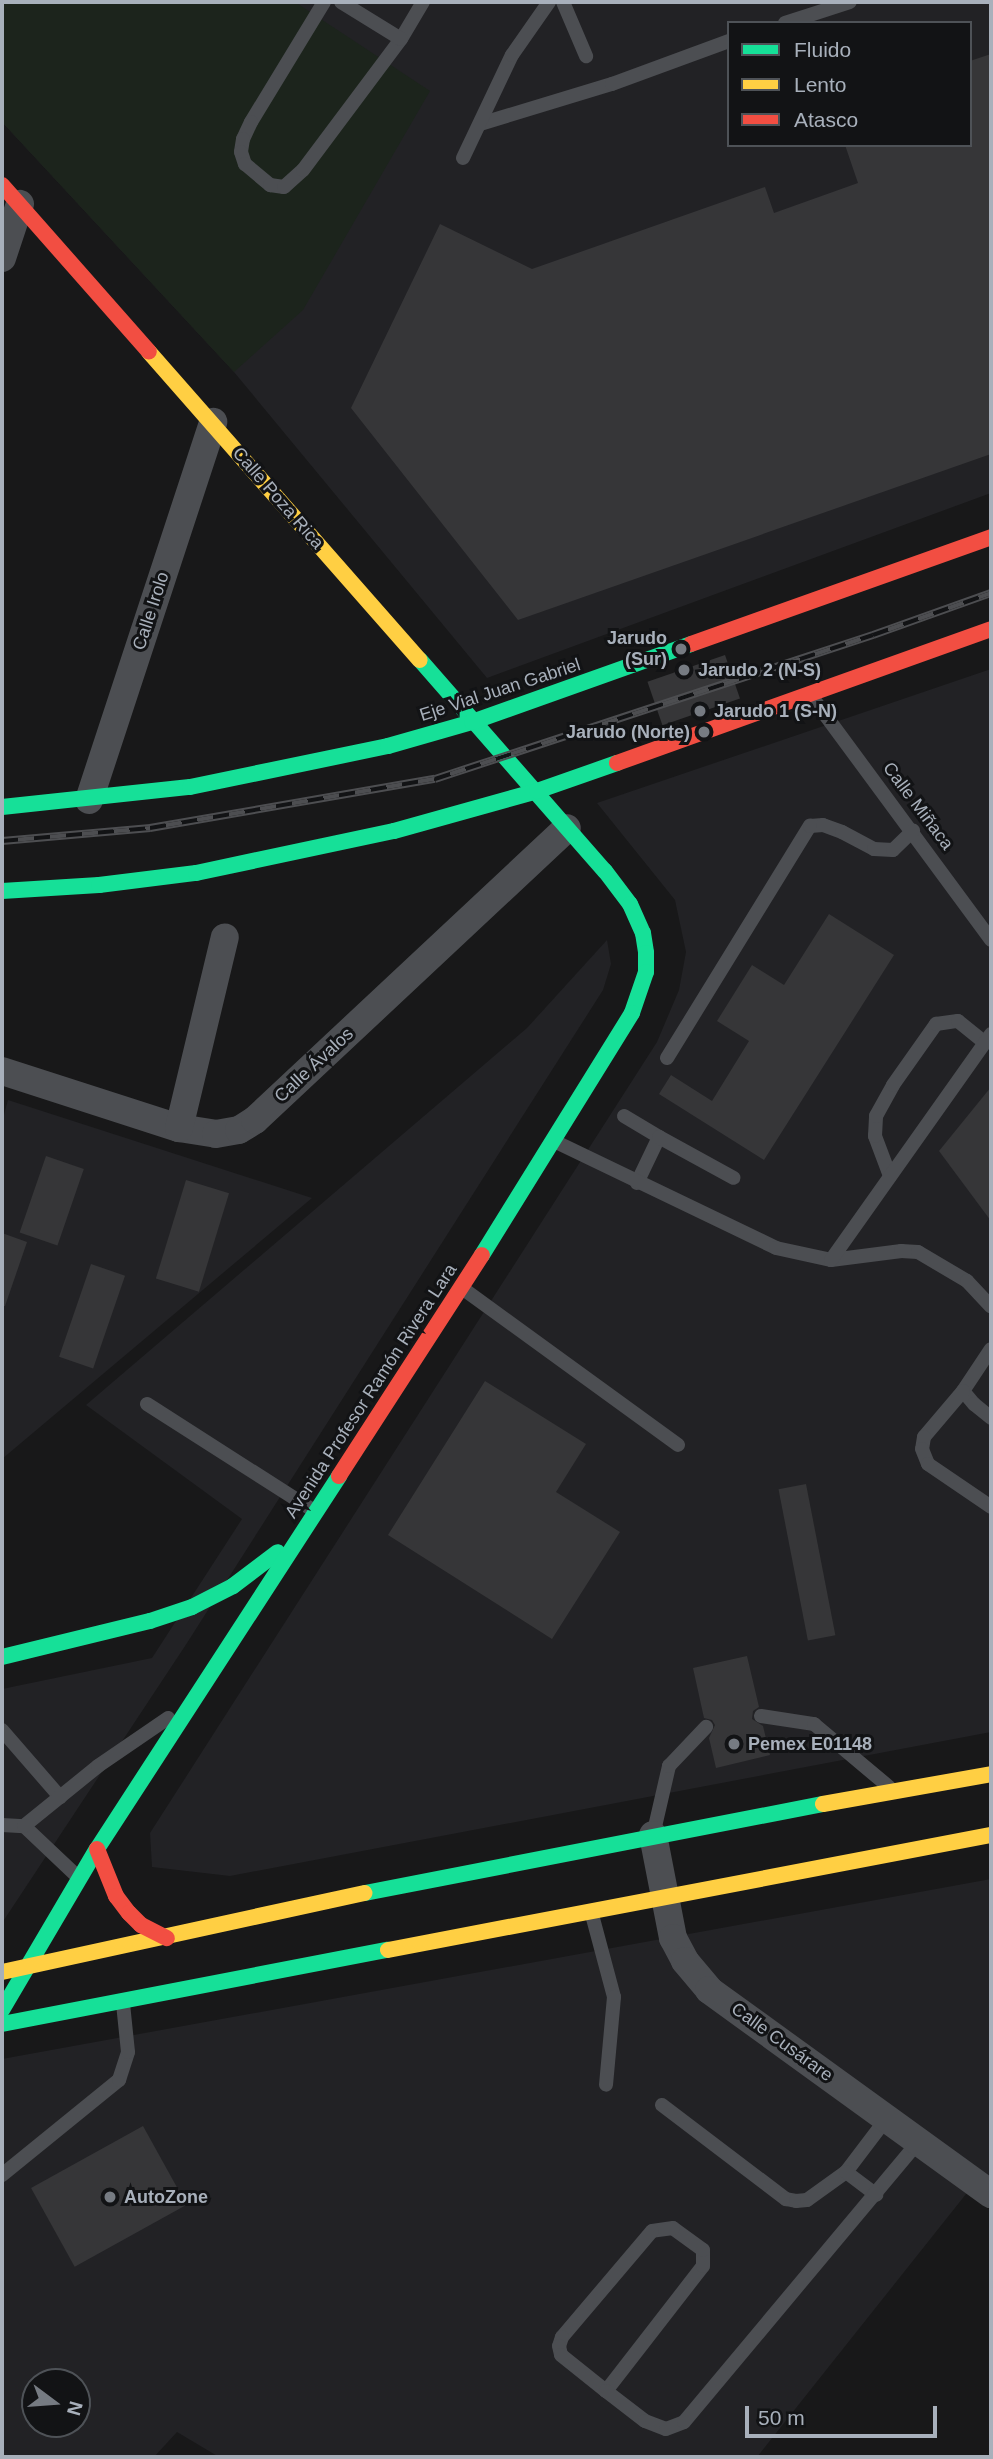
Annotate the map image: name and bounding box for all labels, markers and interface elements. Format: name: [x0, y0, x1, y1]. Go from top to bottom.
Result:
legend: [727, 21, 972, 147]
text: Fluido: [794, 38, 851, 61]
text: Lento: [794, 73, 847, 96]
text: Atasco: [794, 108, 858, 131]
street label: Calle Poza Rica: [228, 443, 328, 553]
street label: Calle Irolo: [128, 569, 174, 653]
place label: Jarudo (Sur): [607, 628, 667, 670]
marker: Jarudo (Sur): [673, 641, 689, 657]
street label: Eje Vial Juan Gabriel: [417, 654, 583, 726]
place label: Jarudo 2 (N-S): [698, 659, 821, 681]
marker: Jarudo 2 (N-S): [676, 662, 692, 678]
place label: Jarudo 1 (S-N): [714, 700, 837, 722]
marker: Jarudo 1 (S-N): [692, 703, 708, 719]
place label: Jarudo (Norte): [566, 721, 690, 743]
marker: Jarudo (Norte): [696, 724, 712, 740]
street label: Calle Miñaca: [878, 758, 958, 854]
street label: Calle Ávalos: [270, 1023, 358, 1107]
street label: Avenida Profesor Ramón Rivera Lara: [281, 1260, 461, 1522]
place label: Pemex E01148: [748, 1733, 872, 1755]
marker: Pemex E01148: [726, 1736, 742, 1752]
street label: Calle Cusárare: [727, 1998, 837, 2086]
place label: AutoZone: [124, 2186, 208, 2208]
marker: AutoZone: [102, 2189, 118, 2205]
north arrow: [21, 2368, 91, 2438]
scale bar: [748, 2392, 940, 2436]
text: N: [63, 2399, 87, 2418]
text: 50 m: [758, 2406, 805, 2429]

